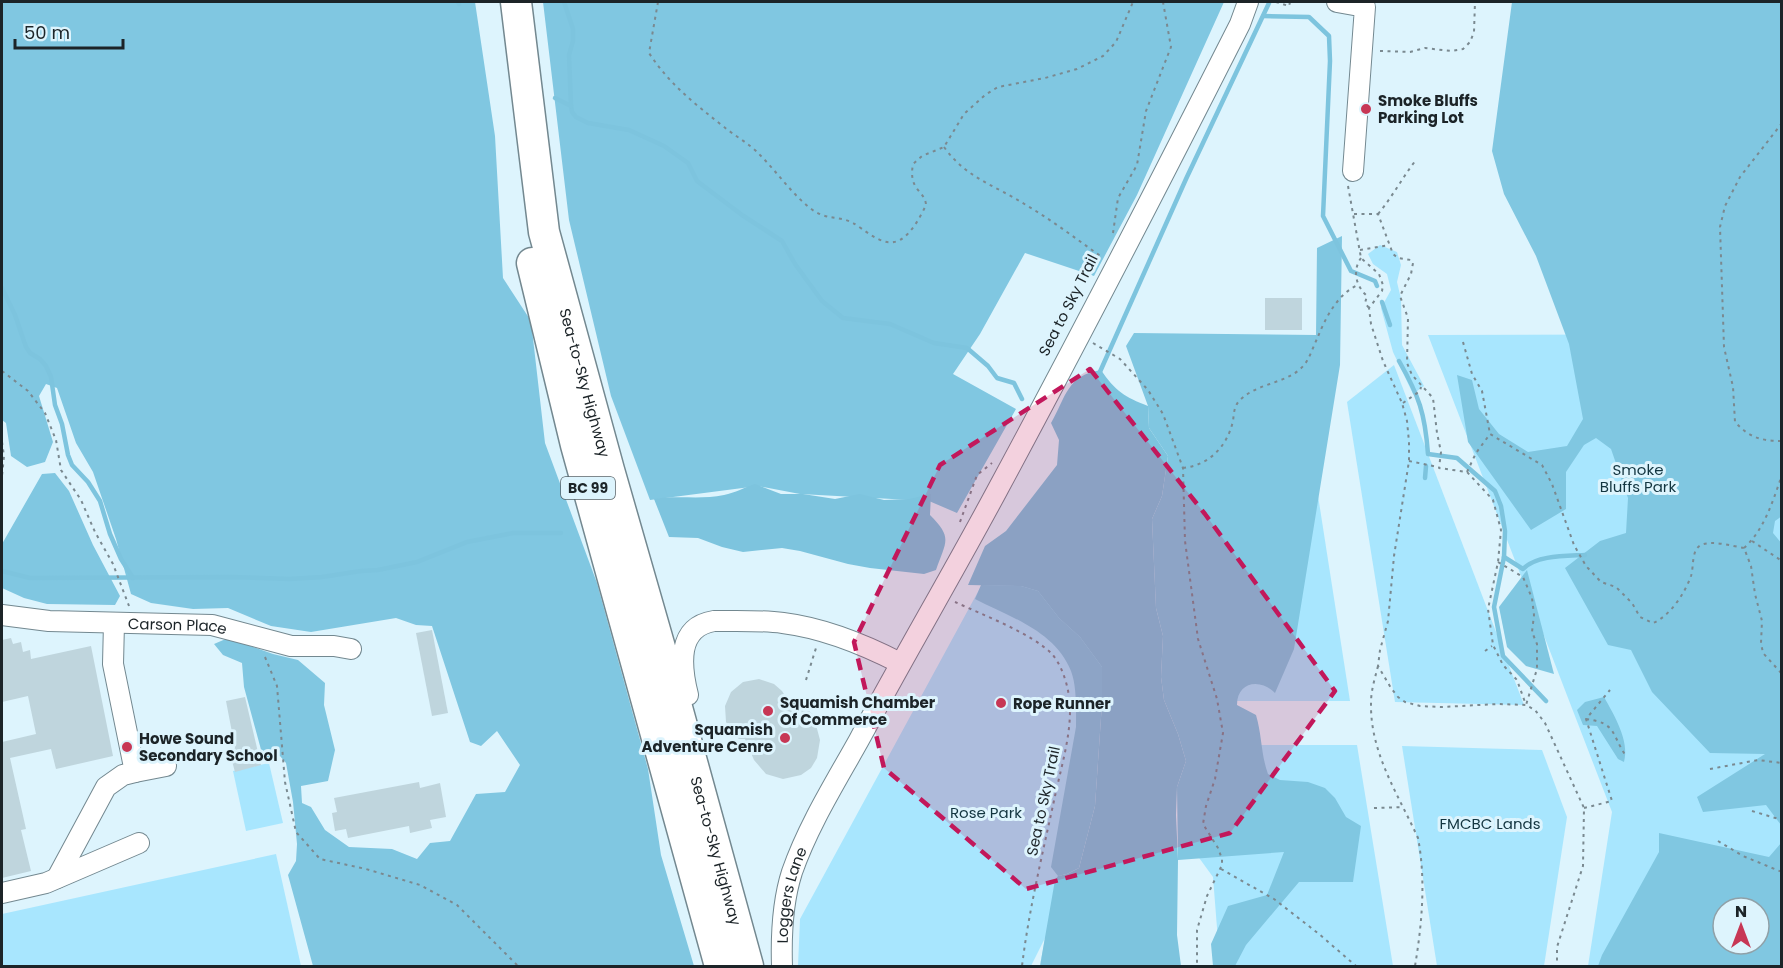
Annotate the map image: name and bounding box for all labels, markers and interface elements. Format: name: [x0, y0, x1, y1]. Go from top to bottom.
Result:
scale bar: [15, 12, 123, 50]
text: 50 m: [24, 20, 70, 45]
place label: Smoke Bluffs Parking Lot: [1378, 90, 1478, 128]
marker: Smoke Bluffs Parking Lot: [1359, 102, 1373, 116]
street label: Sea to Sky Trail: [1033, 251, 1103, 359]
street label: Sea-to-Sky Highway: [555, 306, 616, 460]
park label: Smoke Bluffs Park: [1600, 459, 1676, 497]
road number: BC 99: [561, 477, 615, 499]
street label: Carson Place: [128, 612, 229, 639]
place label: Squamish Chamber Of Commerce: [780, 692, 936, 730]
place label: Rope Runner: [1013, 693, 1111, 714]
marker: Rope Runner: [994, 696, 1008, 710]
marker: Squamish Chamber Of Commerce: [761, 704, 775, 718]
place label: Squamish Adventure Cenre: [642, 719, 773, 757]
place label: Howe Sound Secondary School: [139, 728, 278, 766]
marker: Squamish Adventure Cenre: [778, 731, 792, 745]
marker: Howe Sound Secondary School: [120, 740, 134, 754]
street label: Sea to Sky Trail: [1021, 744, 1065, 858]
street label: Sea-to-Sky Highway: [686, 774, 747, 928]
park label: Rose Park: [950, 802, 1022, 823]
park label: FMCBC Lands: [1439, 813, 1541, 834]
street label: Loggers Lane: [771, 843, 811, 944]
north arrow: [1711, 896, 1771, 956]
text: N: [1735, 900, 1747, 923]

